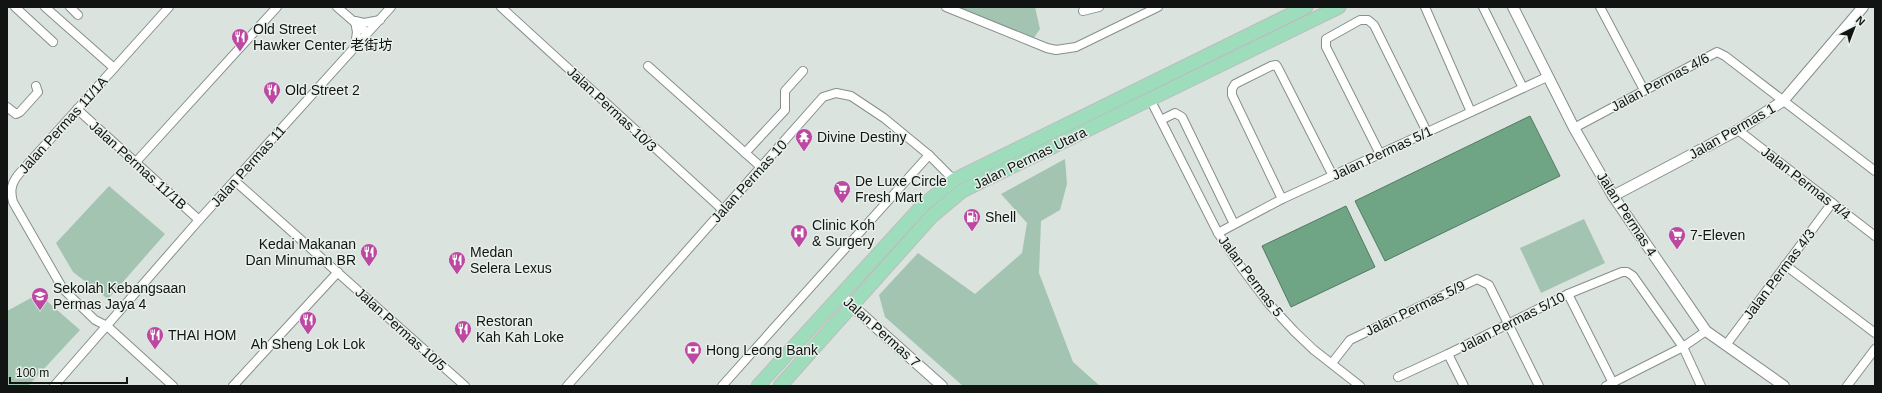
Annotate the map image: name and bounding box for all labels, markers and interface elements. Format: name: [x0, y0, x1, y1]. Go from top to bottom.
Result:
north arrow: [1834, 8, 1874, 48]
text: N: [1854, 13, 1868, 28]
place label: Old Street Hawker Center 老街坊: [253, 21, 392, 53]
restaurant icon: Old Street Hawker Center 老街坊: [230, 27, 250, 52]
street label: Jalan Permas 4/6: [1608, 49, 1712, 115]
street label: Jalan Permas 10/3: [564, 63, 660, 155]
street label: Jalan Permas 11/1A: [15, 73, 111, 177]
restaurant icon: Old Street 2: [262, 80, 282, 105]
place label: Old Street 2: [285, 82, 360, 98]
street label: Jalan Permas 1: [1686, 100, 1778, 162]
street label: Jalan Permas 11/1B: [86, 117, 190, 213]
street label: Jalan Permas 11: [207, 122, 289, 210]
street label: Jalan Permas 5/1: [1329, 123, 1435, 183]
street label: Jalan Permas Utara: [971, 124, 1089, 192]
temple icon: Divine Destiny: [794, 127, 814, 152]
place label: Divine Destiny: [817, 129, 906, 145]
street label: Jalan Permas 10: [708, 136, 790, 225]
street label: Jalan Permas 4/4: [1758, 143, 1854, 223]
street label: Jalan Permas 4: [1594, 169, 1660, 259]
place label: De Luxe Circle Fresh Mart: [855, 173, 947, 205]
supermarket icon: De Luxe Circle Fresh Mart: [832, 179, 852, 204]
fuel station icon: Shell: [962, 207, 982, 232]
place label: Shell: [985, 209, 1016, 225]
place label: Clinic Koh & Surgery: [812, 217, 875, 249]
hospital icon: Clinic Koh & Surgery: [789, 223, 809, 248]
supermarket icon: 7-Eleven: [1667, 225, 1687, 250]
street label: Jalan Permas 4/3: [1740, 226, 1818, 322]
place label: 7-Eleven: [1690, 227, 1745, 243]
street label: Jalan Permas 5: [1215, 232, 1287, 320]
place label: Kedai Makanan Dan Minuman BR: [246, 236, 356, 268]
restaurant icon: Kedai Makanan Dan Minuman BR: [359, 242, 379, 267]
place label: Medan Selera Lexus: [470, 244, 552, 276]
restaurant icon: Medan Selera Lexus: [447, 250, 467, 275]
street label: Jalan Permas 5/9: [1363, 277, 1468, 339]
place label: Sekolah Kebangsaan Permas Jaya 4: [53, 280, 186, 312]
street label: Jalan Permas 10/5: [352, 284, 450, 374]
school or university icon: Sekolah Kebangsaan Permas Jaya 4: [30, 286, 50, 311]
street label: Jalan Permas 5/10: [1456, 288, 1568, 356]
street label: Jalan Permas 7: [840, 294, 924, 371]
restaurant icon: Ah Sheng Lok Lok: [298, 310, 318, 335]
place label: Restoran Kah Kah Loke: [476, 313, 564, 345]
restaurant icon: Restoran Kah Kah Loke: [453, 319, 473, 344]
restaurant icon: THAI HOM: [145, 325, 165, 350]
place label: THAI HOM: [168, 327, 236, 343]
place label: Ah Sheng Lok Lok: [251, 336, 366, 352]
bank icon: Hong Leong Bank: [683, 340, 703, 365]
place label: Hong Leong Bank: [706, 342, 819, 358]
scale bar: [10, 359, 127, 385]
text: 100 m: [16, 366, 49, 380]

